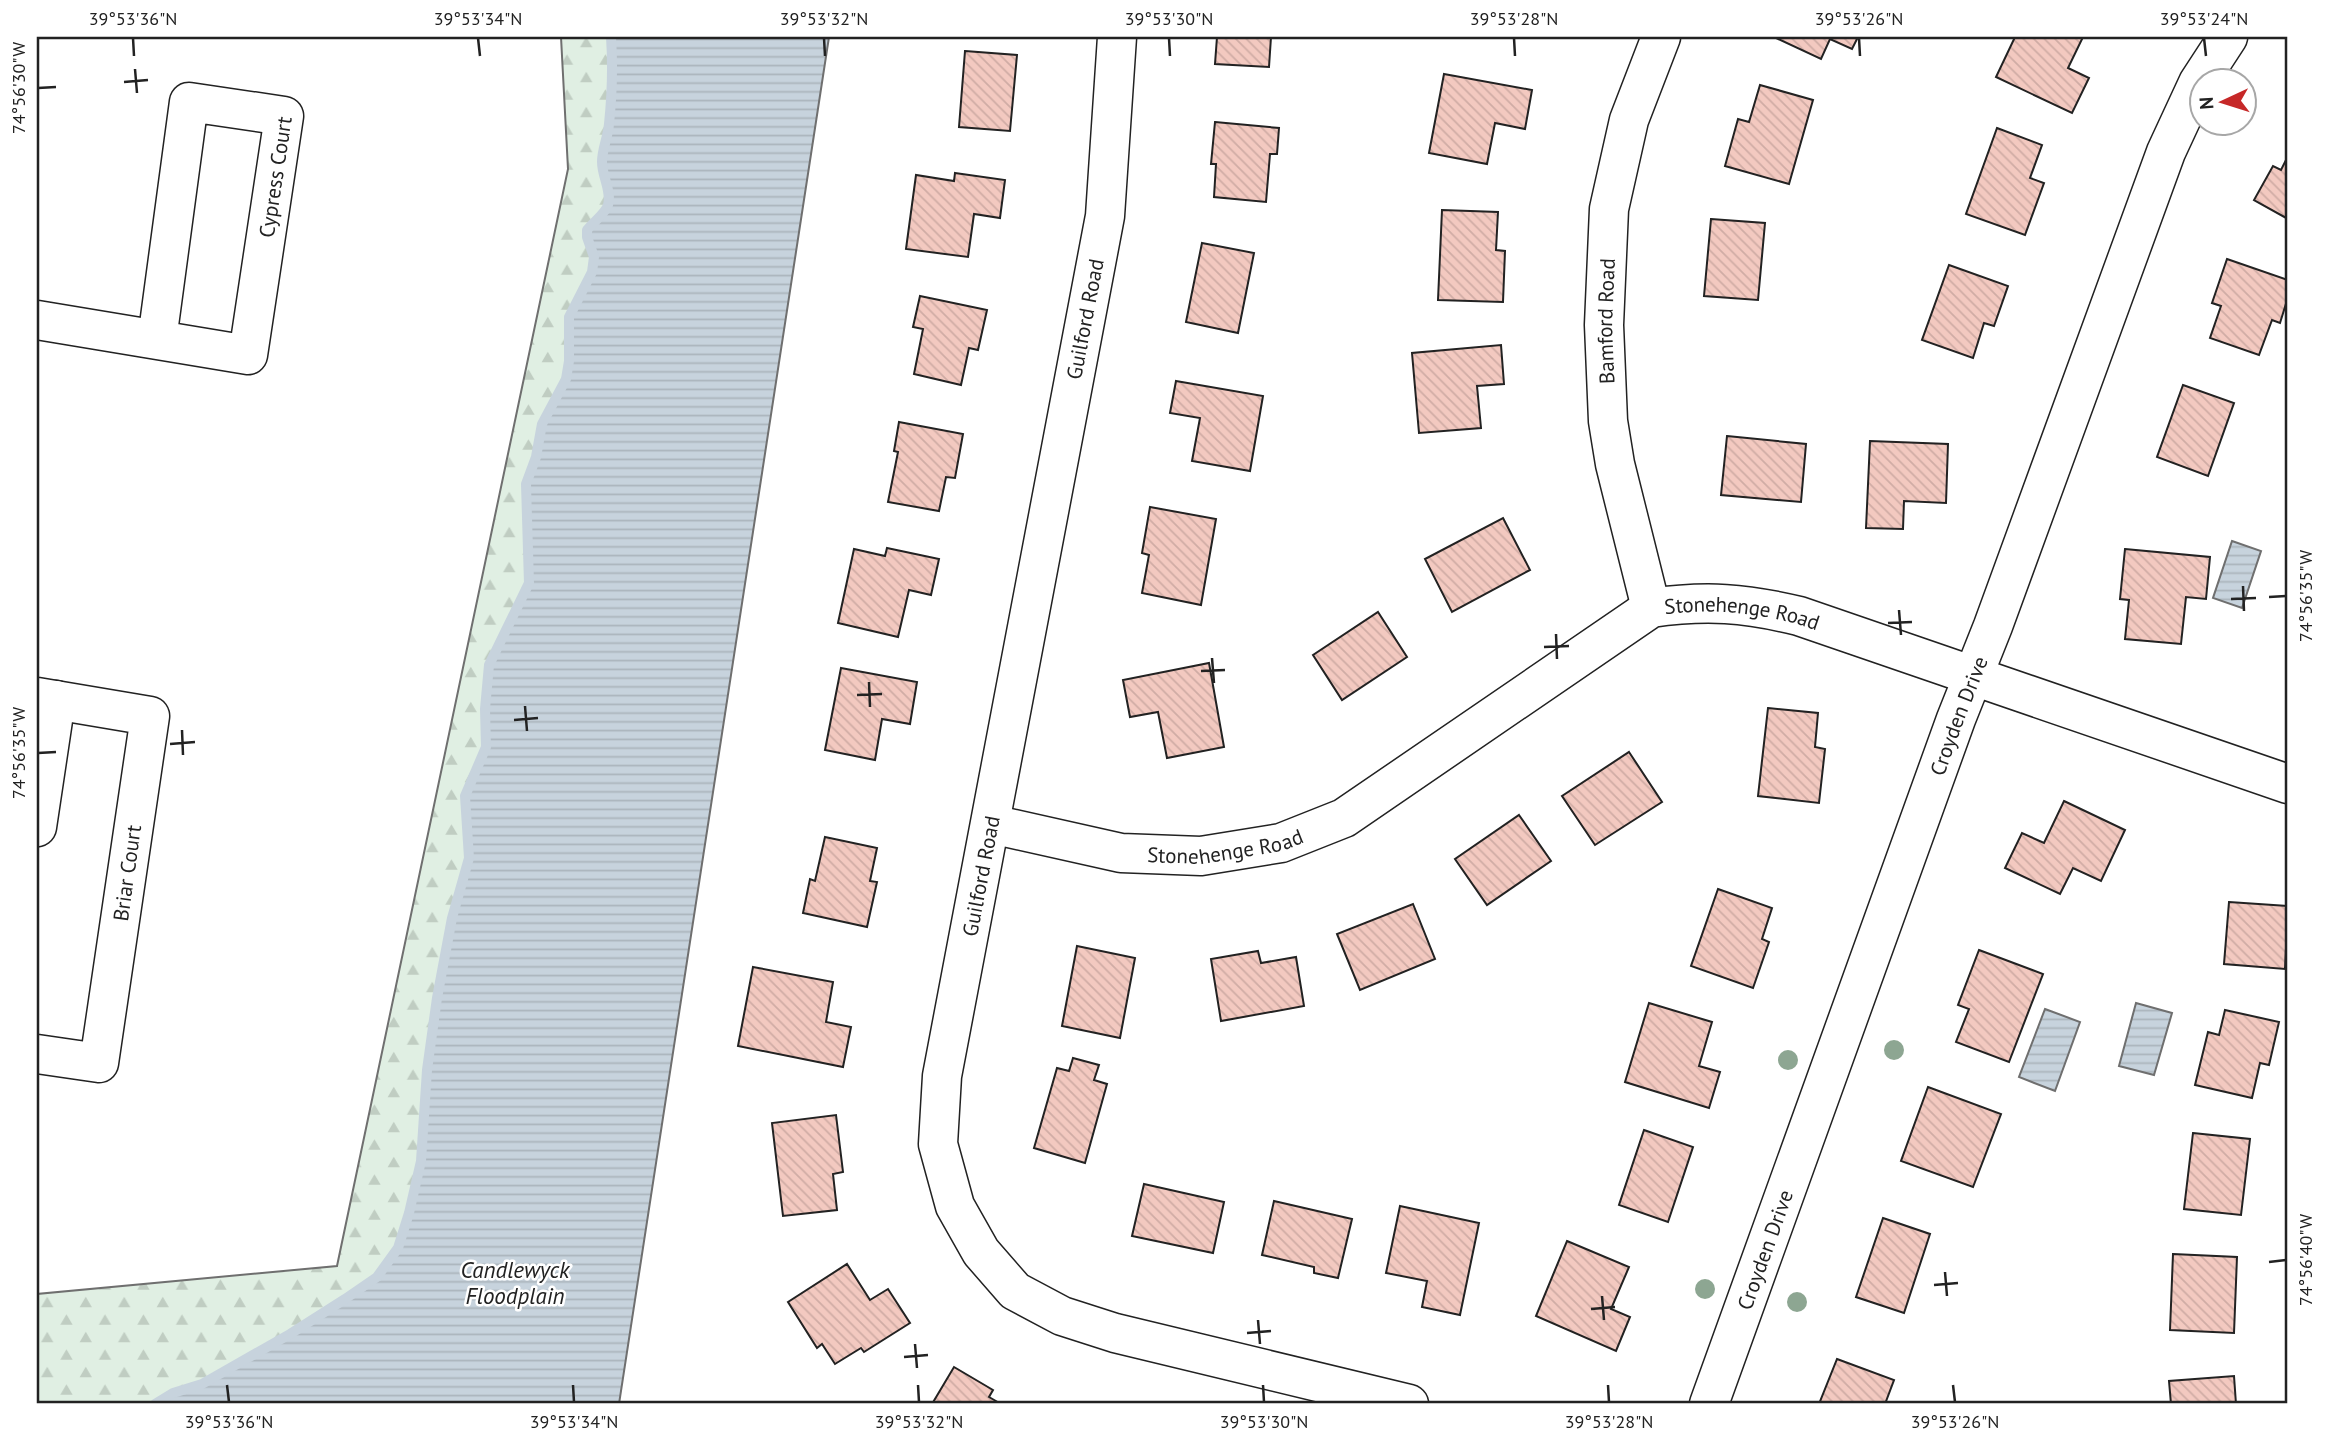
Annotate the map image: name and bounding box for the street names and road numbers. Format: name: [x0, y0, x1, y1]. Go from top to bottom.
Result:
street label: Cypress Court: [252, 114, 297, 239]
street label: Guilford Road: [1060, 256, 1110, 382]
street label: Bamford Road: [1590, 258, 1620, 385]
street label: Stonehenge Road: [1663, 590, 1824, 636]
street label: Croyden Drive: [1923, 652, 1993, 779]
street label: Guilford Road: [956, 813, 1006, 939]
street label: Stonehenge Road: [1147, 822, 1307, 870]
street label: Briar Court: [107, 823, 147, 923]
street label: Croyden Drive: [1731, 1186, 1799, 1313]

